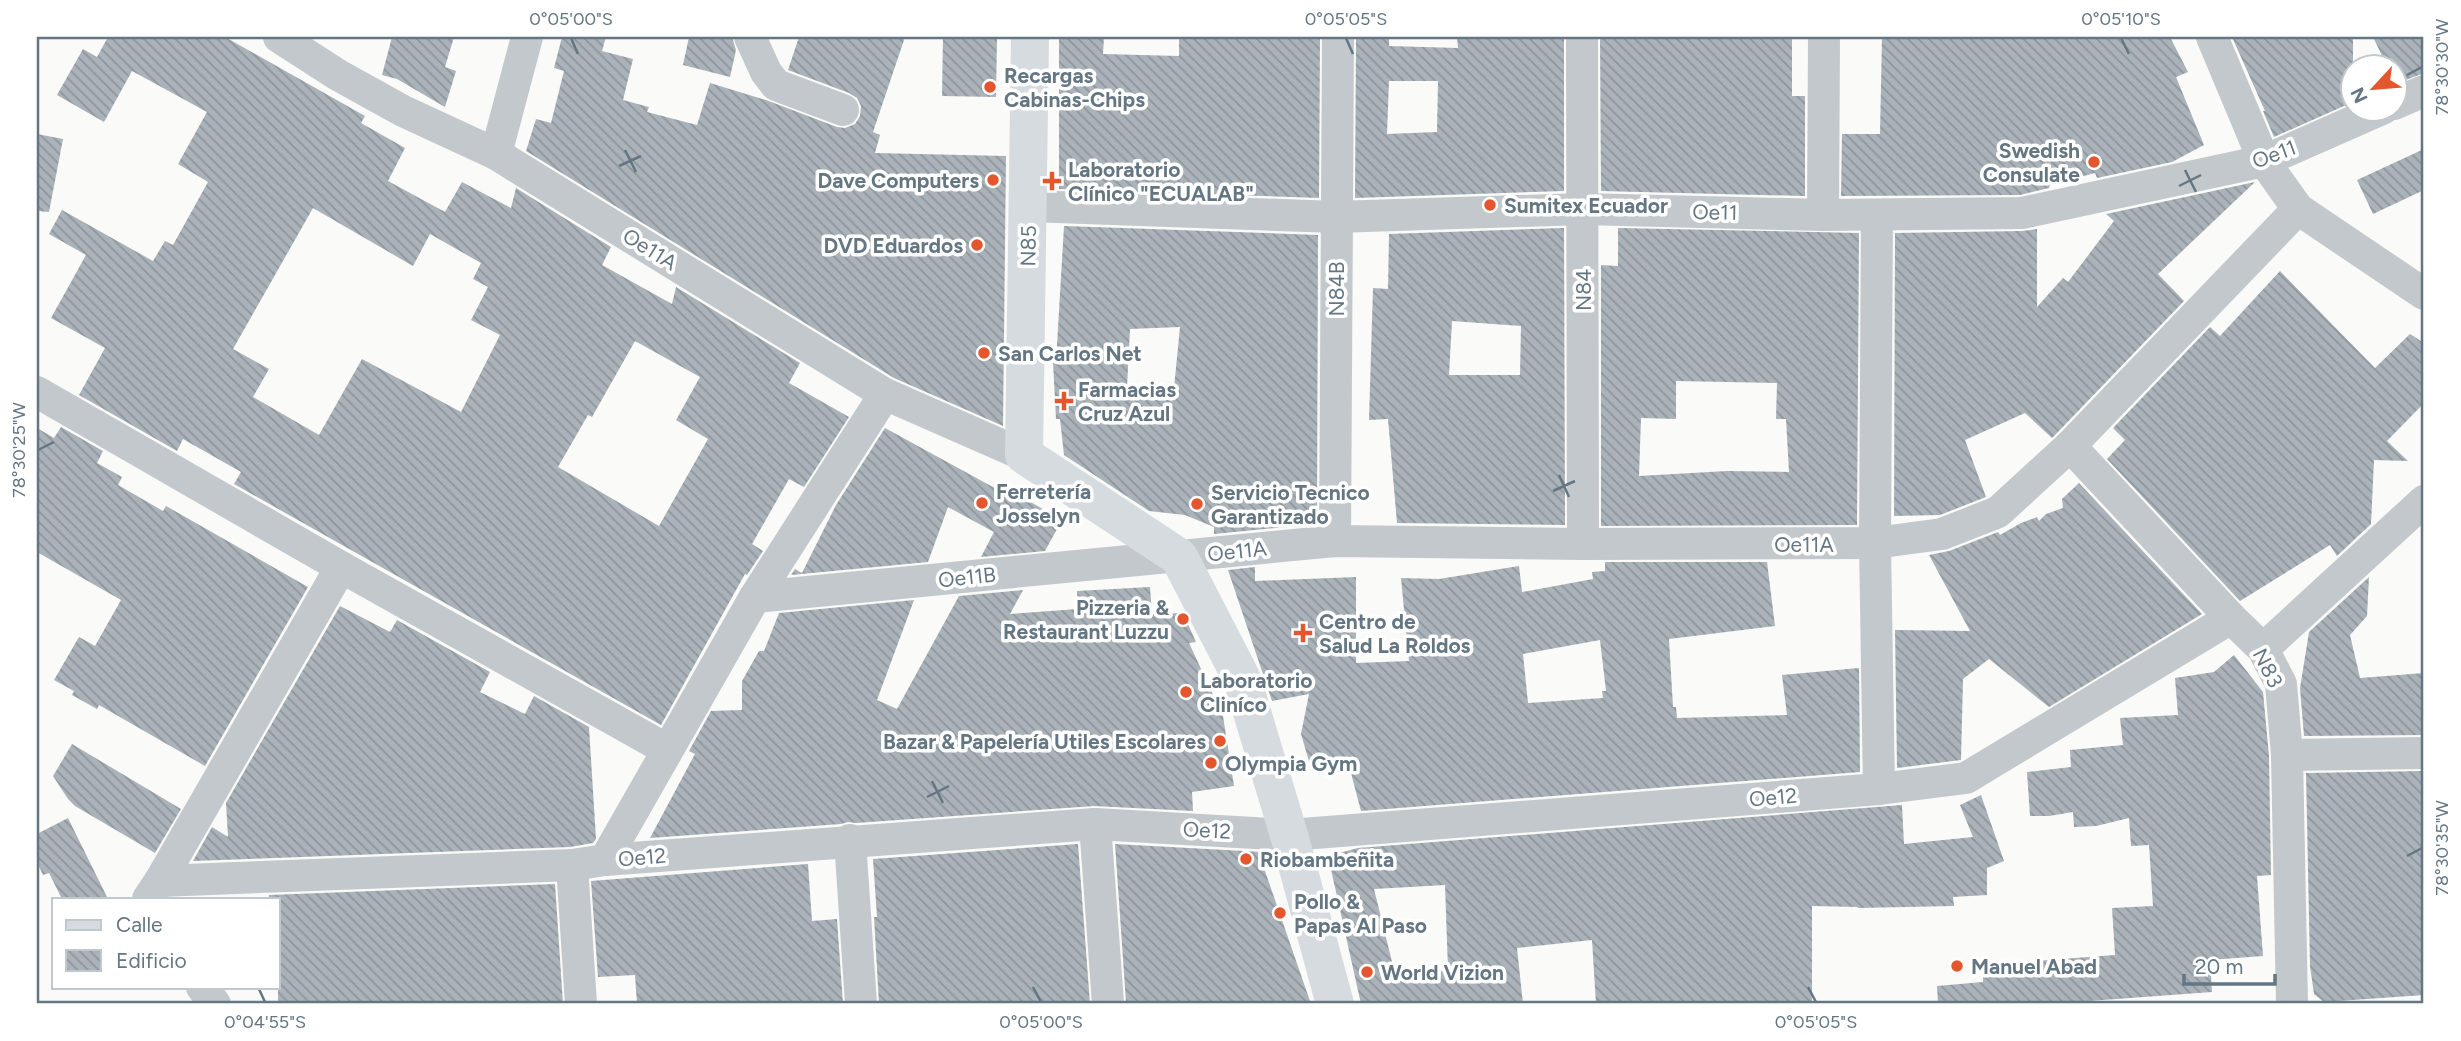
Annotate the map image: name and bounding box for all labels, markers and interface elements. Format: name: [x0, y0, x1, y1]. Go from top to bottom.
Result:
text: 0°05'00"S: [529, 8, 613, 30]
text: 0°05'05"S: [1305, 8, 1387, 30]
text: 0°05'10"S: [2081, 8, 2161, 30]
text: 78°30'30"W: [2431, 18, 2453, 115]
north arrow: [2338, 52, 2408, 122]
place label: Recargas Cabinas-Chips: [1004, 63, 1145, 112]
marker: Recargas Cabinas-Chips: [982, 79, 998, 95]
text: N: [2346, 84, 2373, 107]
street label: Oe11: [2249, 135, 2299, 173]
place label: Swedish Consulate: [1983, 138, 2080, 187]
marker: Swedish Consulate: [2086, 154, 2102, 170]
place label: Laboratorio Clínico "ECUALAB": [1068, 157, 1254, 206]
place label: Dave Computers: [818, 168, 979, 193]
marker: Laboratorio Clínico "ECUALAB": [1042, 171, 1062, 191]
marker: Dave Computers: [985, 172, 1001, 188]
place label: Sumitex Ecuador: [1504, 193, 1668, 218]
marker: Sumitex Ecuador: [1482, 197, 1498, 213]
street label: Oe11: [1692, 199, 1738, 225]
street label: Oe11A: [618, 223, 682, 275]
street label: N85: [1015, 225, 1041, 267]
place label: DVD Eduardos: [823, 233, 963, 258]
marker: DVD Eduardos: [969, 237, 985, 253]
street label: N84B: [1324, 261, 1349, 317]
street label: N84: [1571, 269, 1596, 311]
place label: San Carlos Net: [998, 341, 1142, 366]
marker: San Carlos Net: [976, 345, 992, 361]
place label: Farmacias Cruz Azul: [1078, 377, 1176, 426]
marker: Farmacias Cruz Azul: [1056, 393, 1072, 409]
text: 78°30'25"W: [8, 401, 30, 498]
place label: Ferretería Josselyn: [996, 479, 1091, 528]
place label: Servicio Tecnico Garantizado: [1211, 480, 1370, 529]
marker: Ferretería Josselyn: [974, 495, 990, 511]
marker: Servicio Tecnico Garantizado: [1189, 496, 1205, 512]
street label: Oe11A: [1774, 532, 1834, 557]
street label: Oe11A: [1206, 535, 1268, 567]
street label: Oe11B: [937, 562, 997, 592]
place label: Pizzeria & Restaurant Luzzu: [1003, 595, 1169, 644]
place label: Centro de Salud La Roldos: [1319, 609, 1471, 658]
marker: Pizzeria & Restaurant Luzzu: [1175, 611, 1191, 627]
marker: Centro de Salud La Roldos: [1293, 623, 1313, 643]
street label: N83: [2248, 644, 2288, 692]
place label: Laboratorio Cliníco: [1200, 668, 1312, 717]
marker: Laboratorio Cliníco: [1178, 684, 1194, 700]
place label: Bazar & Papelería Utiles Escolares: [883, 729, 1206, 754]
marker: Bazar & Papelería Utiles Escolares: [1212, 733, 1228, 749]
place label: Olympia Gym: [1225, 751, 1357, 776]
marker: Olympia Gym: [1203, 755, 1219, 771]
street label: Oe12: [1748, 782, 1798, 812]
text: 78°30'35"W: [2431, 800, 2453, 896]
street label: Oe12: [1182, 816, 1232, 844]
street label: Oe12: [617, 842, 667, 872]
place label: Riobambeñita: [1260, 847, 1394, 872]
marker: Riobambeñita: [1238, 851, 1254, 867]
place label: Pollo & Papas Al Paso: [1294, 889, 1427, 938]
legend: [52, 898, 280, 988]
marker: Pollo & Papas Al Paso: [1272, 905, 1288, 921]
text: Calle: [116, 912, 163, 937]
scale bar: [2184, 943, 2276, 987]
text: Edificio: [116, 948, 187, 973]
place label: Manuel Abad: [1971, 954, 2097, 979]
text: 20 m: [2195, 954, 2243, 979]
marker: Manuel Abad: [1949, 958, 1965, 974]
place label: World Vizion: [1381, 960, 1504, 985]
marker: World Vizion: [1359, 964, 1375, 980]
text: 0°04'55"S: [224, 1011, 306, 1033]
text: 0°05'00"S: [999, 1011, 1083, 1033]
text: 0°05'05"S: [1775, 1011, 1857, 1033]

